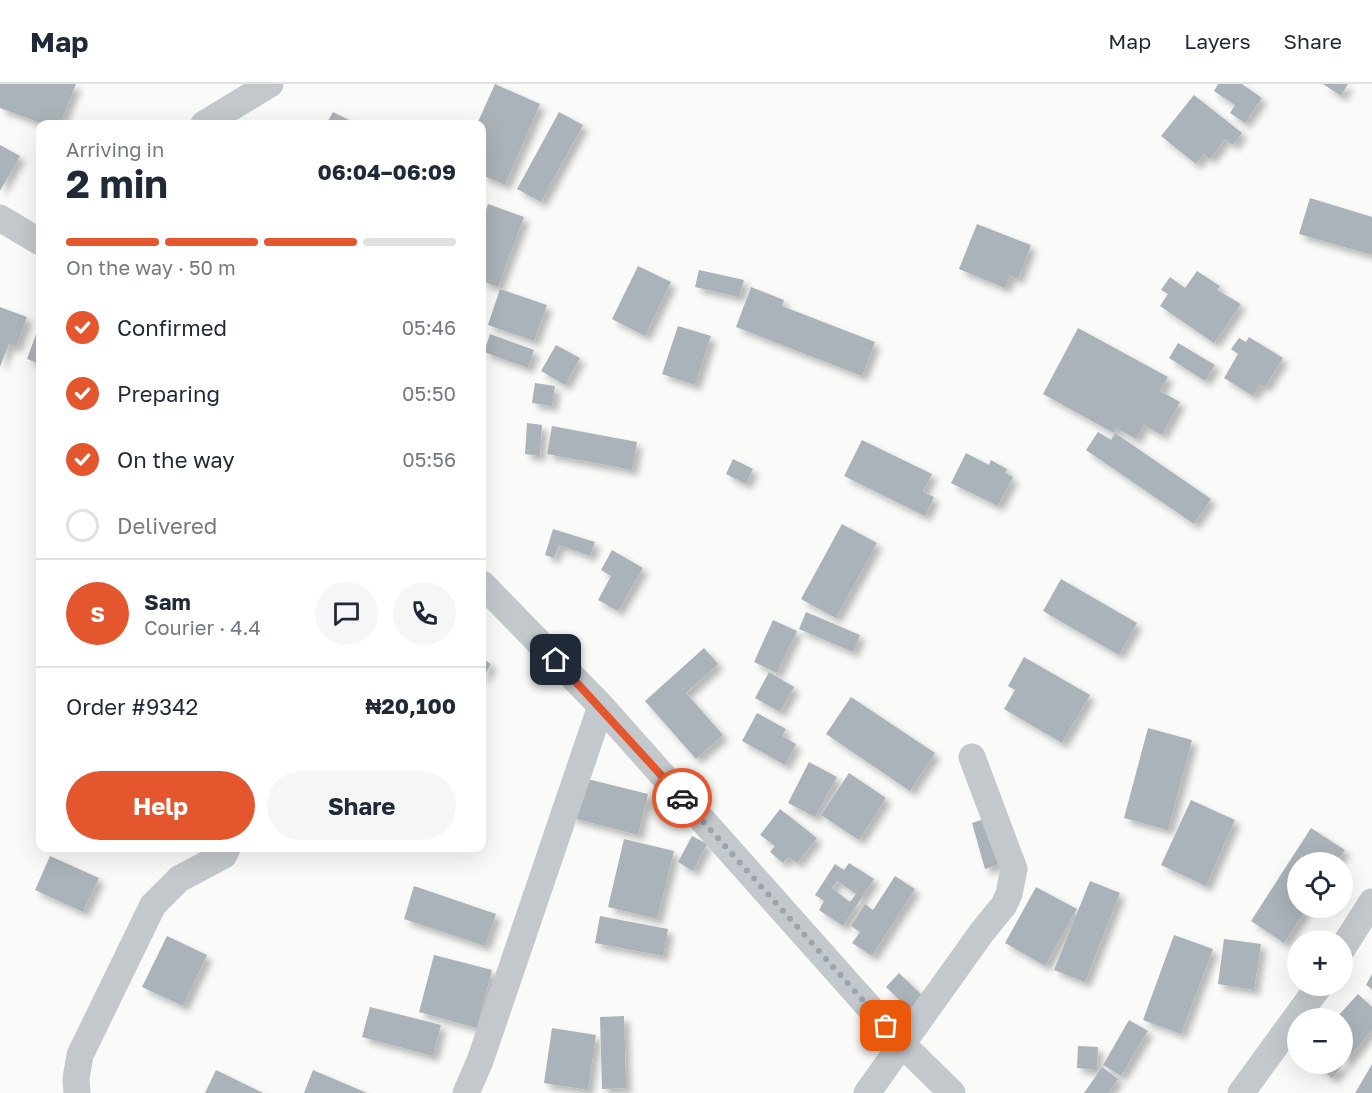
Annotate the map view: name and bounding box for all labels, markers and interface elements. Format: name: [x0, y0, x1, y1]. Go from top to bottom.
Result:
text: Map: [30, 25, 88, 58]
text: Map: [1108, 28, 1151, 54]
text: Layers: [1184, 28, 1251, 54]
text: Share: [1284, 28, 1342, 54]
text: Arriving in: [66, 137, 164, 161]
text: 06:04–06:09: [317, 158, 456, 185]
text: 2 min: [66, 160, 168, 207]
text: On the way · 50 m: [66, 255, 236, 279]
icon: check: [66, 311, 99, 344]
text: Confirmed: [117, 314, 227, 341]
text: 05:46: [402, 315, 456, 339]
icon: check: [66, 377, 99, 410]
text: Preparing: [117, 380, 220, 407]
text: 05:50: [402, 381, 456, 405]
icon: check: [66, 443, 99, 476]
text: On the way: [117, 446, 235, 473]
text: 05:56: [402, 447, 456, 471]
text: Delivered: [117, 512, 217, 539]
button: chat: [315, 582, 378, 645]
button: phone: [393, 582, 456, 645]
text: Sam: [144, 588, 191, 615]
text: S: [90, 600, 105, 627]
text: Courier · 4.4: [144, 615, 261, 639]
pin: [530, 634, 581, 685]
icon: home: [539, 643, 572, 676]
text: ₦20,100: [365, 692, 456, 719]
text: Order #9342: [66, 693, 198, 720]
courier: [652, 768, 712, 828]
button: Help: [66, 771, 255, 840]
button: Share: [267, 771, 456, 840]
icon: car: [666, 782, 699, 815]
map controls: [1287, 852, 1353, 1074]
button: locate: [1287, 852, 1353, 918]
button: +: [1287, 930, 1353, 996]
pin: [860, 1000, 911, 1051]
button: −: [1287, 1008, 1353, 1074]
icon: bag: [869, 1009, 902, 1042]

